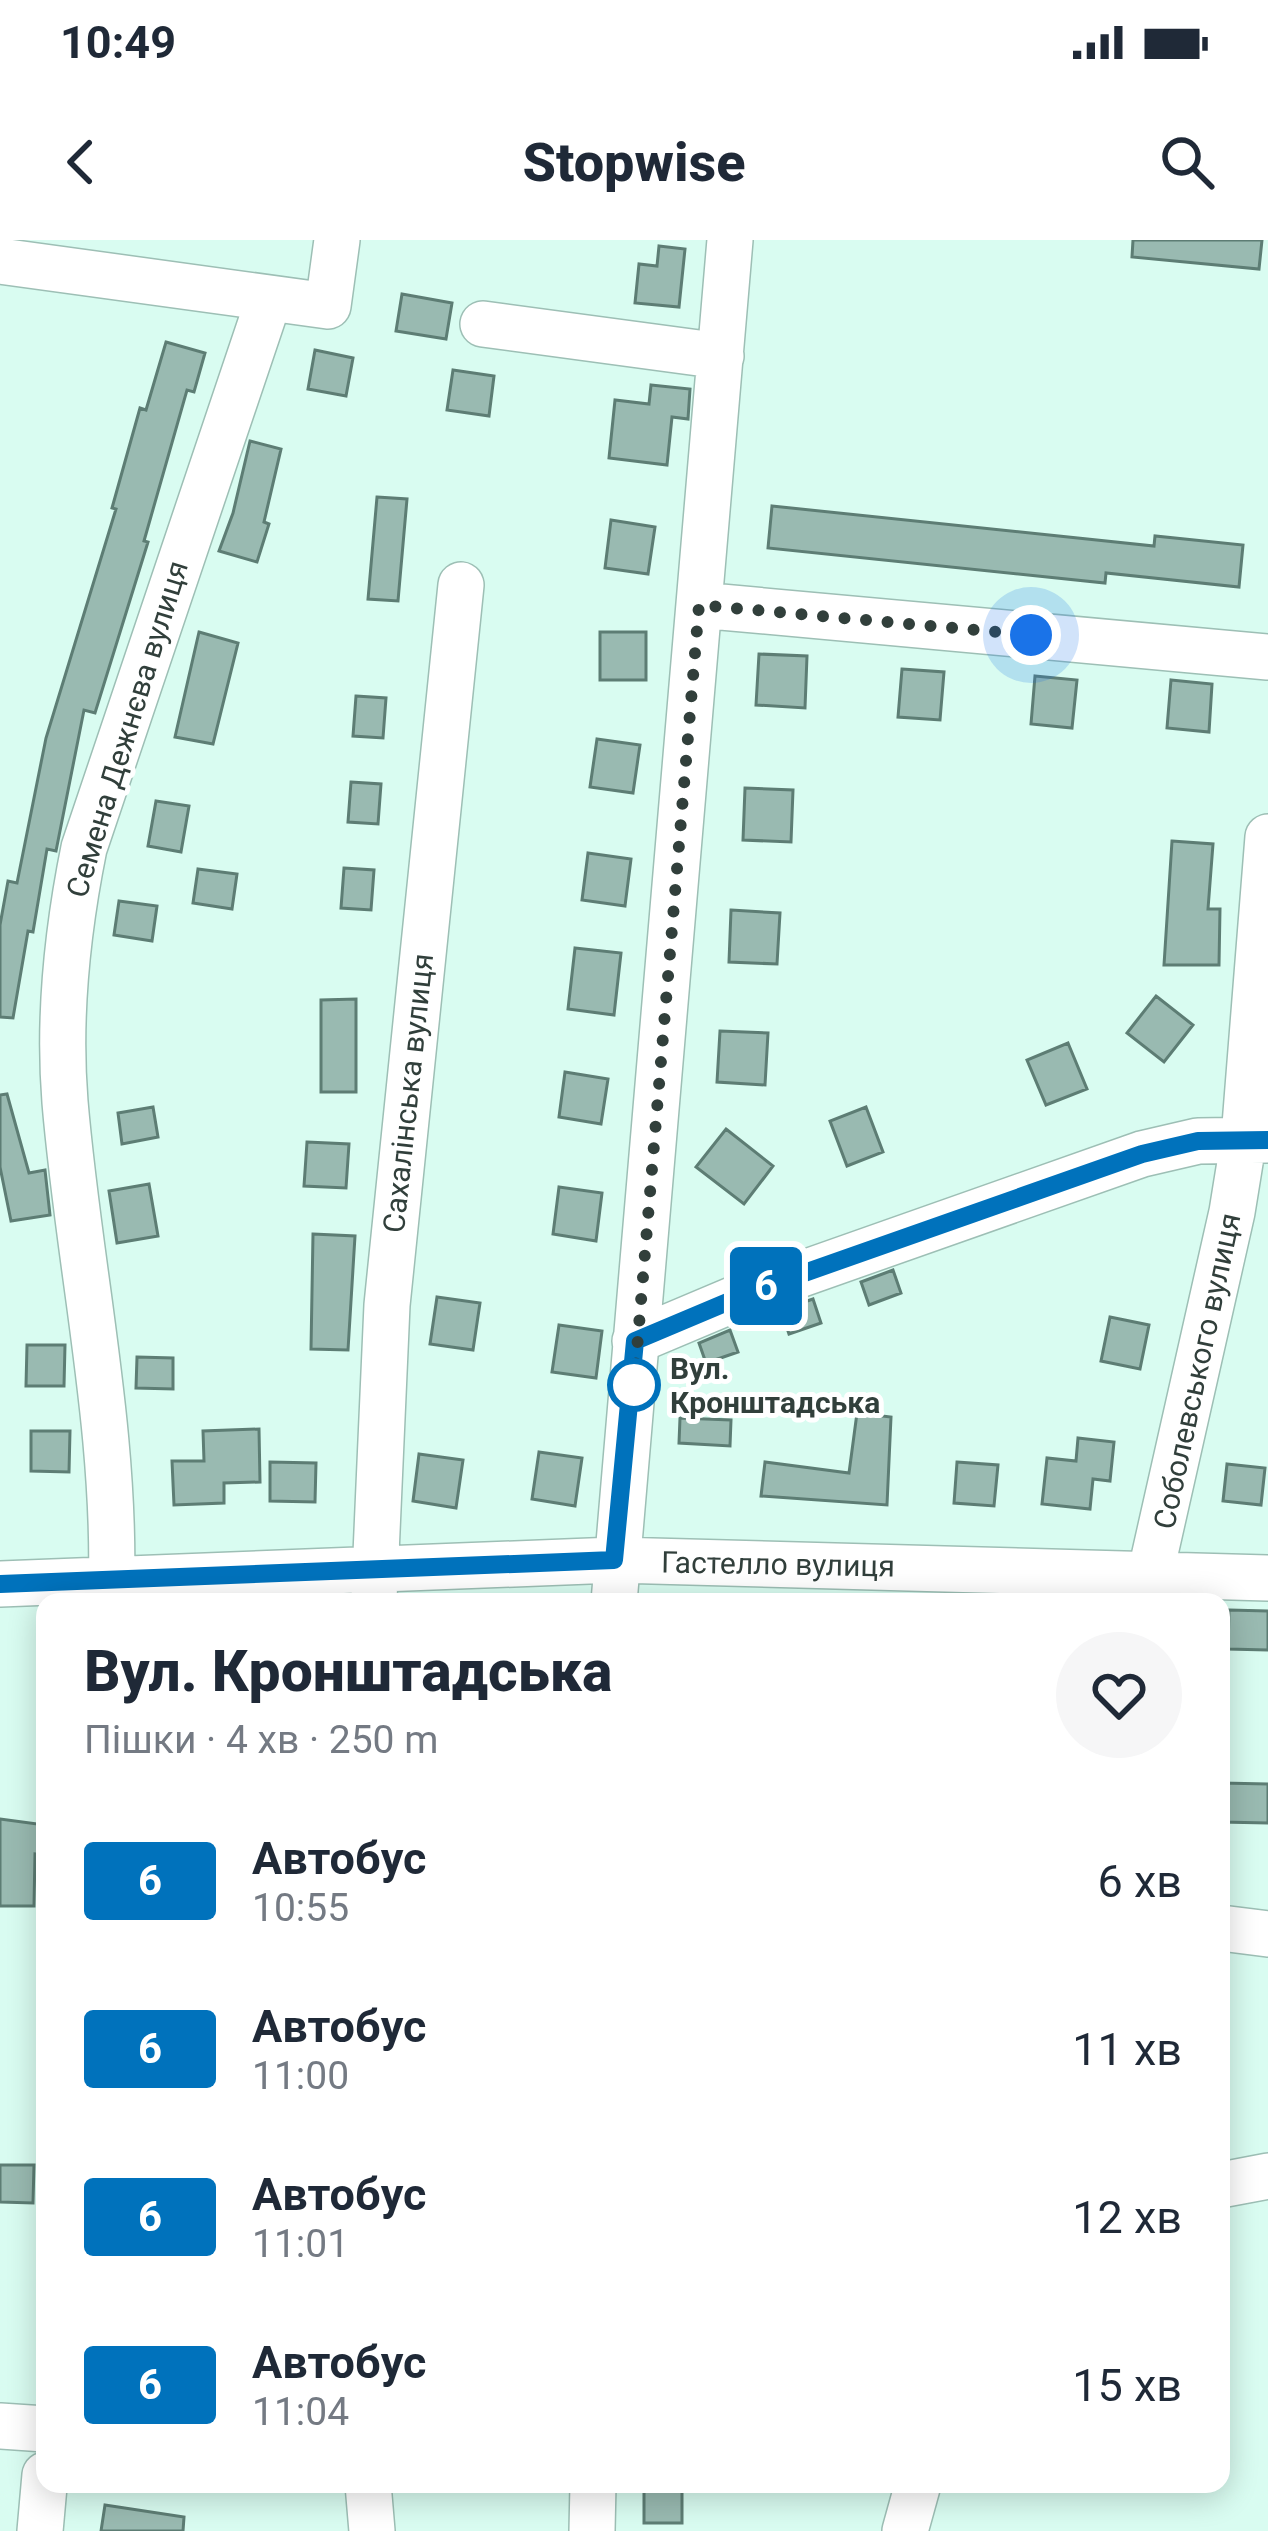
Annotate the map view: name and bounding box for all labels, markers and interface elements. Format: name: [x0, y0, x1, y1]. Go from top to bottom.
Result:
text: 10:49: [60, 16, 176, 69]
icon: back: [48, 129, 114, 195]
icon: search: [1154, 129, 1220, 195]
text: Stopwise: [522, 131, 746, 194]
street label: Семена Дежнєва вулиця: [59, 556, 195, 902]
your location: [1001, 605, 1061, 665]
street label: Сахалінська вулиця: [376, 952, 440, 1234]
street label: Соболевського вулиця: [1146, 1210, 1248, 1532]
line badge: 6: [727, 1247, 805, 1325]
text: 6: [754, 1261, 778, 1310]
place label: Вул. Кронштадська: [670, 1351, 880, 1420]
marker: Вул. Кронштадська: [609, 1360, 659, 1410]
street label: Гастелло вулиця: [661, 1544, 895, 1584]
button: heart: [1056, 1632, 1182, 1758]
text: Вул. Кронштадська: [84, 1638, 613, 1705]
text: Пішки · 4 хв · 250 m: [84, 1717, 438, 1763]
text: Автобус: [252, 1832, 427, 1885]
text: 6 хв: [1097, 1855, 1182, 1908]
text: 6: [138, 1856, 162, 1905]
text: 10:55: [252, 1885, 349, 1931]
text: Автобус: [252, 2000, 427, 2053]
text: 11 хв: [1072, 2023, 1182, 2076]
text: 6: [138, 2024, 162, 2073]
text: 11:00: [252, 2053, 349, 2099]
text: Автобус: [252, 2168, 427, 2221]
text: 12 хв: [1072, 2191, 1182, 2244]
text: 6: [138, 2192, 162, 2241]
text: 11:01: [252, 2221, 349, 2267]
text: Автобус: [252, 2336, 427, 2389]
text: 15 хв: [1072, 2359, 1182, 2412]
text: 6: [138, 2360, 162, 2409]
text: 11:04: [252, 2389, 349, 2435]

